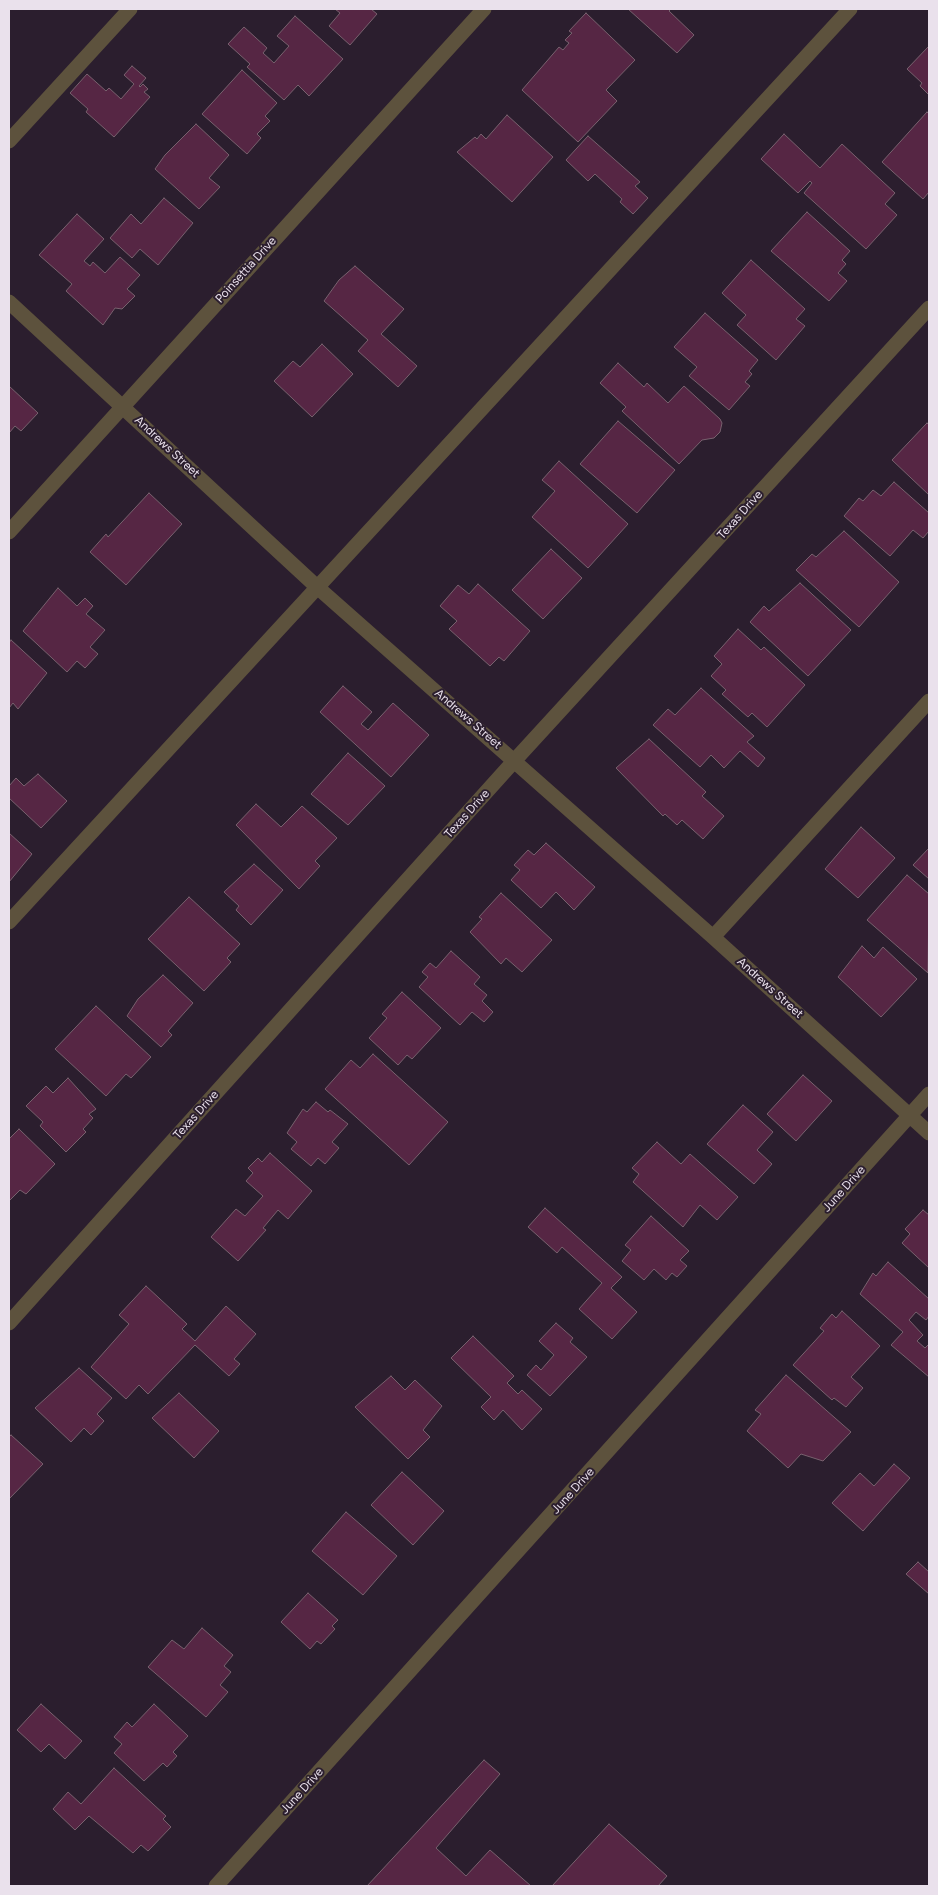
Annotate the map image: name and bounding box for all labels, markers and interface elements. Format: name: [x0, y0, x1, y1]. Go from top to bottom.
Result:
street label: Poinsettia Drive: [213, 234, 279, 306]
street label: Andrews Street: [131, 413, 203, 481]
street label: Texas Drive: [714, 488, 766, 542]
street label: Andrews Street: [432, 686, 504, 752]
street label: Texas Drive: [441, 787, 493, 841]
street label: Andrews Street: [734, 955, 806, 1021]
street label: Texas Drive: [170, 1088, 222, 1142]
street label: June Drive: [820, 1163, 868, 1215]
street label: June Drive: [549, 1465, 597, 1517]
street label: June Drive: [278, 1765, 326, 1817]

